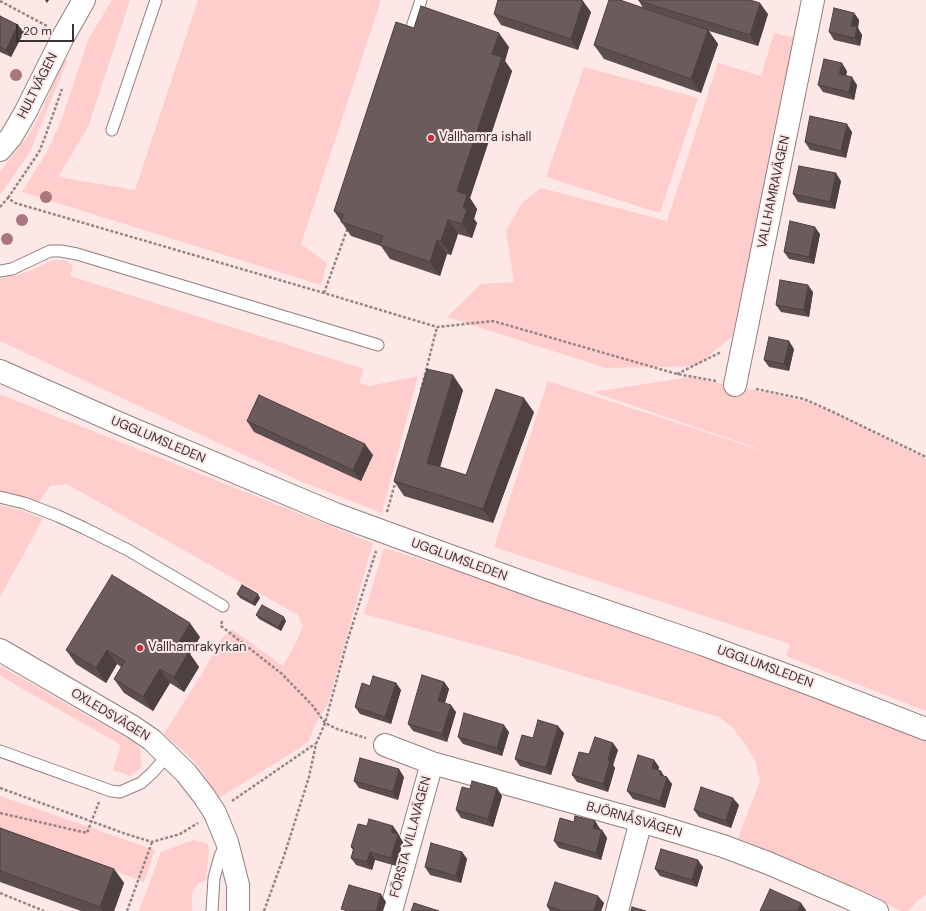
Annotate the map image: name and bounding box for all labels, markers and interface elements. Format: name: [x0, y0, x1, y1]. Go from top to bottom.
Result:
scale bar: [18, 16, 76, 42]
text: 20 m: [23, 23, 52, 39]
street label: HULTVÄGEN: [15, 50, 61, 122]
place label: Vallhamra ishall: [439, 130, 531, 146]
marker: Vallhamra ishall: [426, 133, 436, 143]
street label: VALLHAMRAVÄGEN: [754, 134, 794, 250]
street label: UGGLUMSLEDEN: [108, 413, 208, 467]
street label: UGGLUMSLEDEN: [409, 535, 509, 585]
place label: Vallhamrakyrkan: [148, 640, 246, 656]
street label: UGGLUMSLEDEN: [715, 642, 815, 692]
marker: Vallhamrakyrkan: [135, 643, 145, 653]
street label: OXLEDSVÄGEN: [68, 685, 152, 745]
street label: FÖRSTA VILLAVÄGEN: [387, 775, 435, 899]
street label: BJÖRNÅSVÄGEN: [584, 799, 684, 841]

